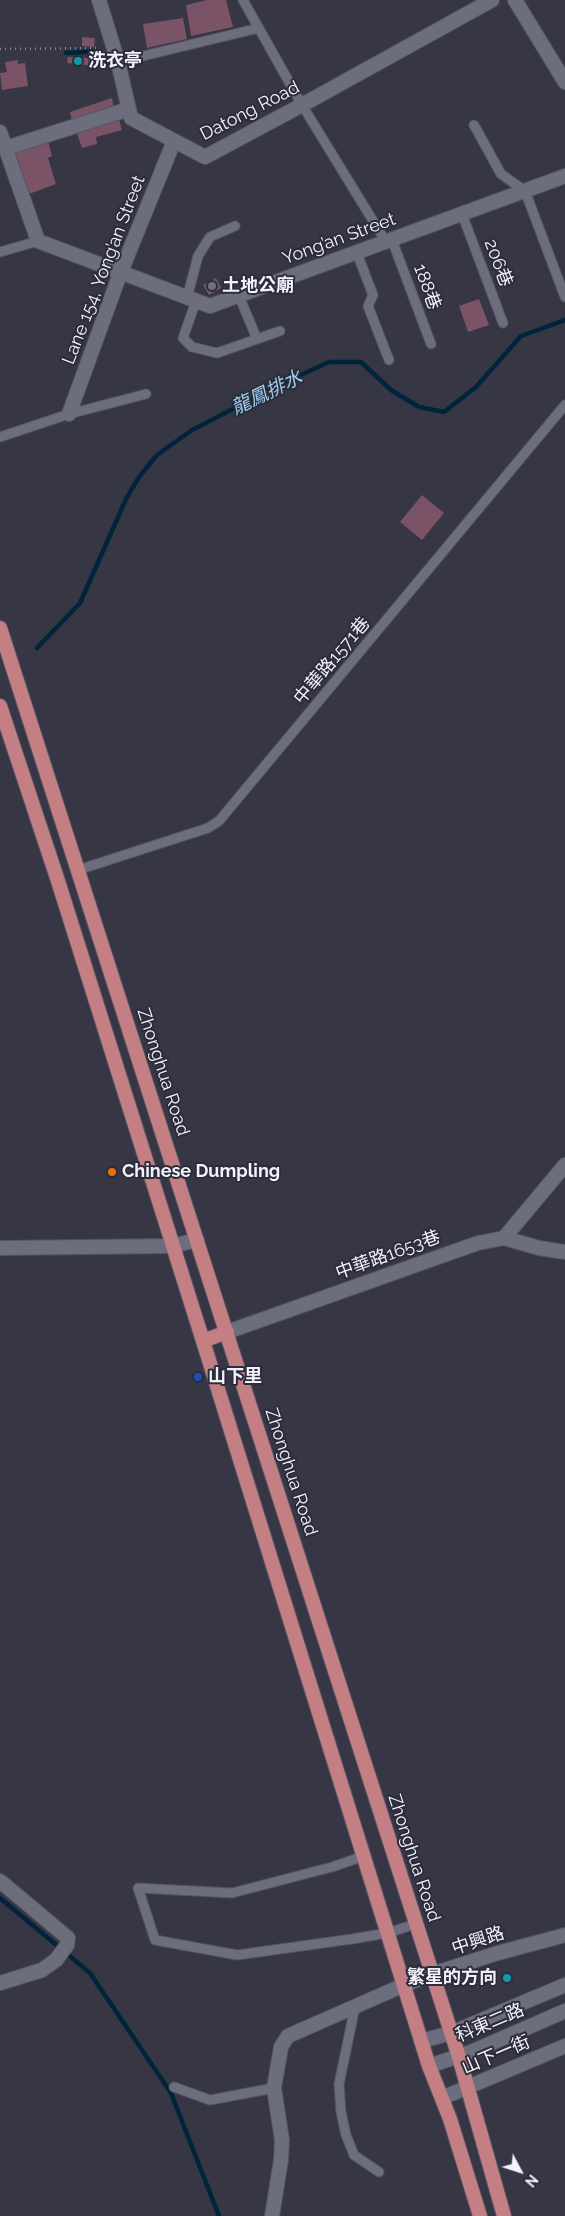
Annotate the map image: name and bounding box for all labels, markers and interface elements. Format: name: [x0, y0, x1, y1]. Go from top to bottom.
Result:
place label: 洗衣亭: [88, 50, 142, 72]
marker: 洗衣亭: [72, 55, 84, 67]
street label: Datong Road: [197, 77, 303, 145]
street label: Lane 154, Yong’an Street: [58, 172, 150, 368]
street label: Yong’an Street: [280, 209, 398, 269]
street label: 206巷: [479, 236, 517, 290]
street label: 188巷: [409, 261, 445, 313]
place label: 土地公廟: [222, 275, 294, 297]
marker: 土地公廟: [206, 280, 218, 292]
water label: 龍鳳排水: [228, 366, 306, 420]
street label: 中華路1571巷: [289, 613, 375, 709]
street label: Zhonghua Road: [132, 1005, 194, 1139]
place label: Chinese Dumpling: [122, 1161, 280, 1183]
marker: Chinese Dumpling: [106, 1166, 118, 1178]
street label: 中華路1653巷: [333, 1226, 443, 1284]
place label: 山下里: [208, 1366, 262, 1388]
marker: 山下里: [192, 1371, 204, 1383]
street label: Zhonghua Road: [260, 1405, 322, 1539]
street label: Zhonghua Road: [383, 1791, 445, 1925]
street label: 中興路: [449, 1922, 507, 1960]
place label: 繁星的方向: [407, 1967, 497, 1989]
marker: 繁星的方向: [501, 1972, 513, 1984]
street label: 科東二路: [453, 1999, 527, 2047]
street label: 山下一街: [459, 2031, 533, 2079]
north arrow: [495, 2146, 545, 2196]
text: N: [522, 2171, 541, 2190]

